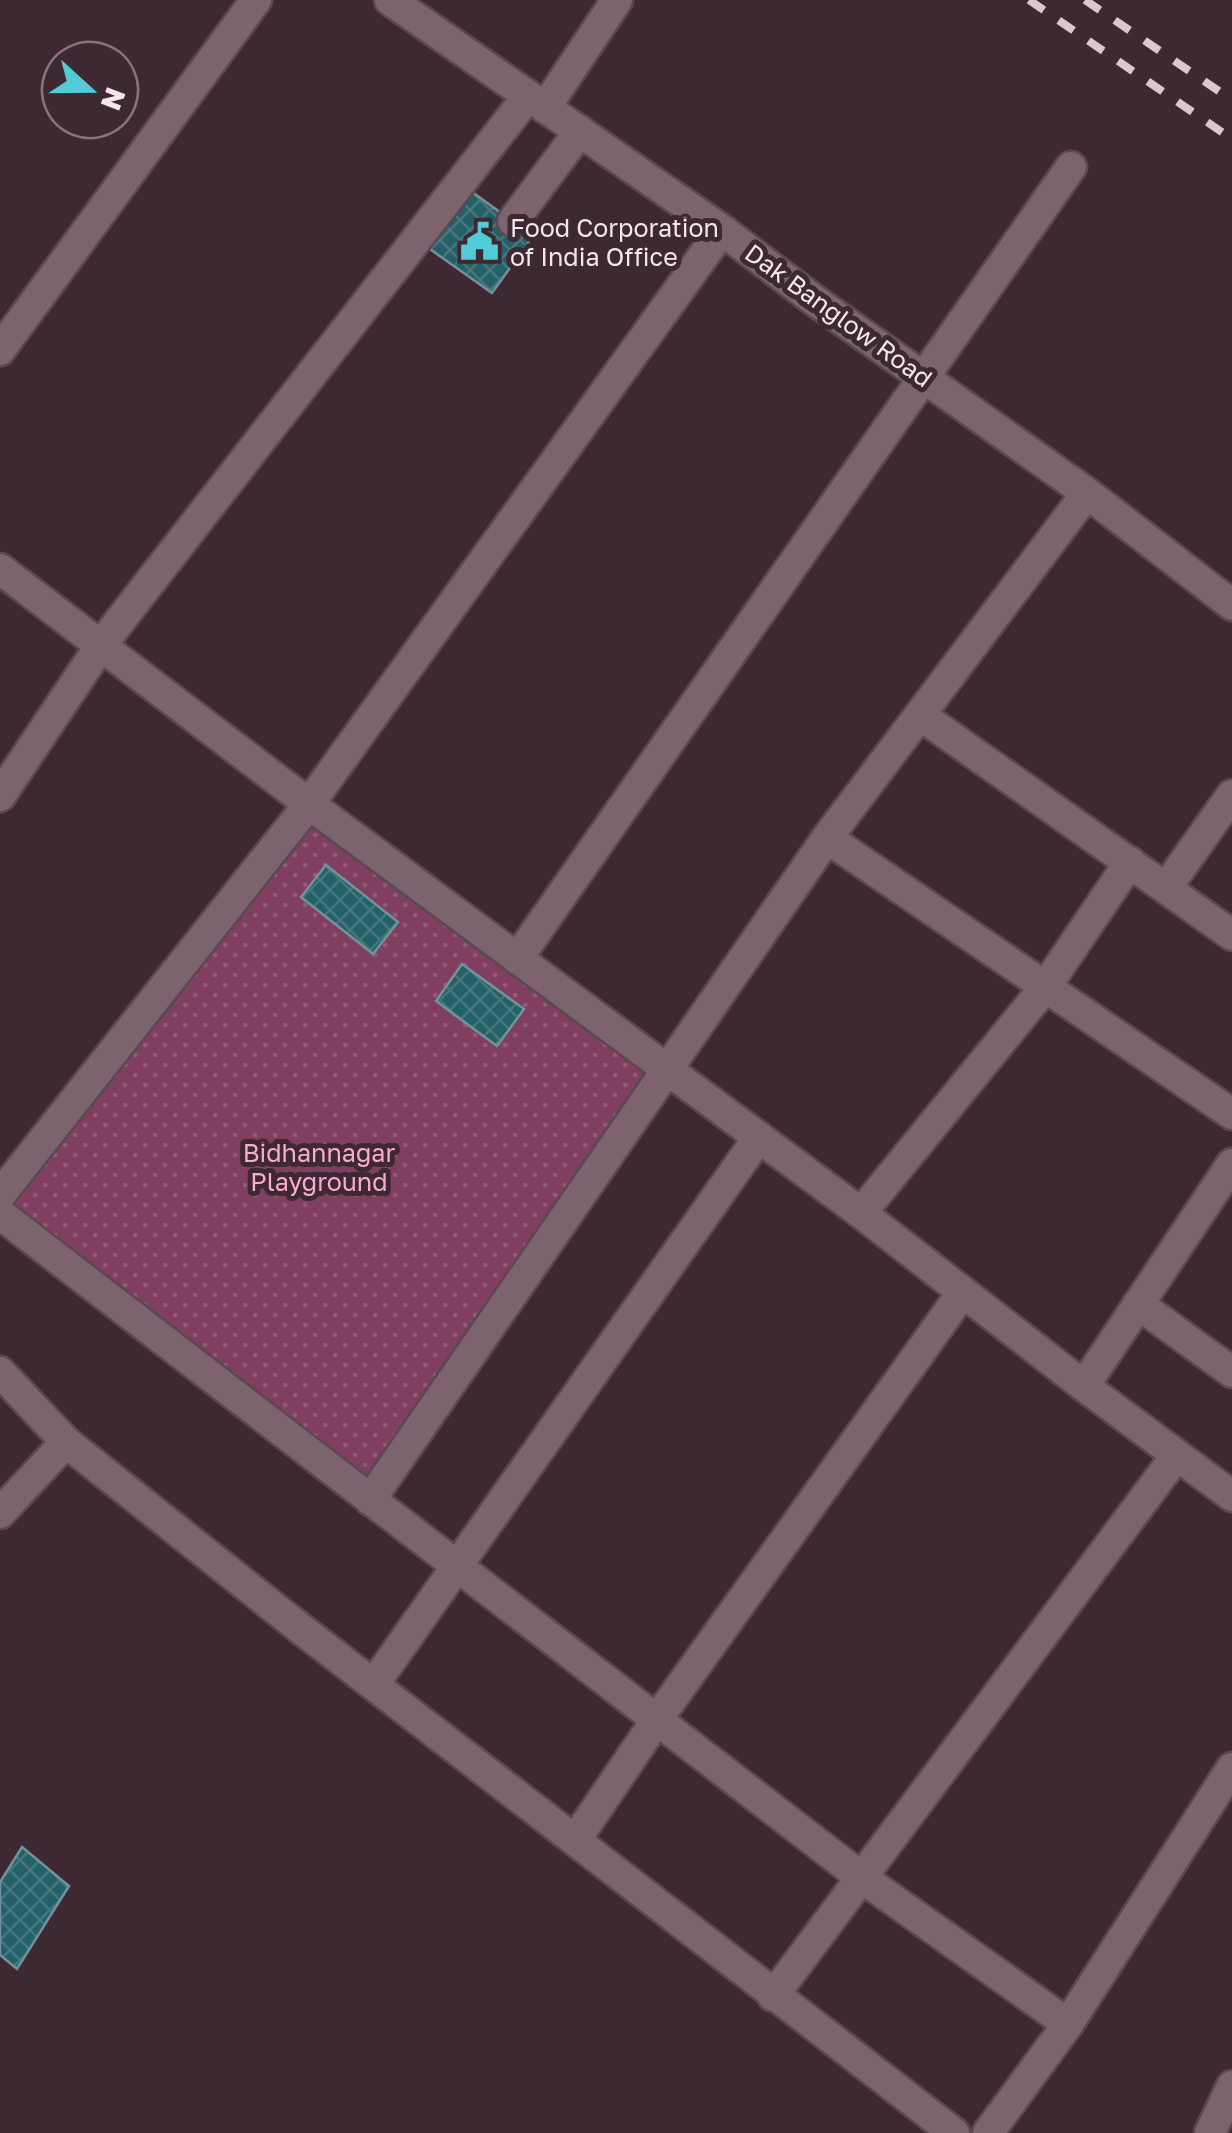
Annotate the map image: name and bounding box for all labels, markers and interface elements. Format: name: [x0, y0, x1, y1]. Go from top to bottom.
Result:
north arrow: [40, 40, 140, 140]
text: N: [95, 83, 133, 115]
place label: Food Corporation of India Office: [510, 212, 719, 272]
public building icon: Food Corporation of India Office: [459, 220, 501, 262]
street label: Dak Banglow Road: [739, 237, 939, 393]
park label: Bidhannagar Playground: [243, 1137, 395, 1197]

